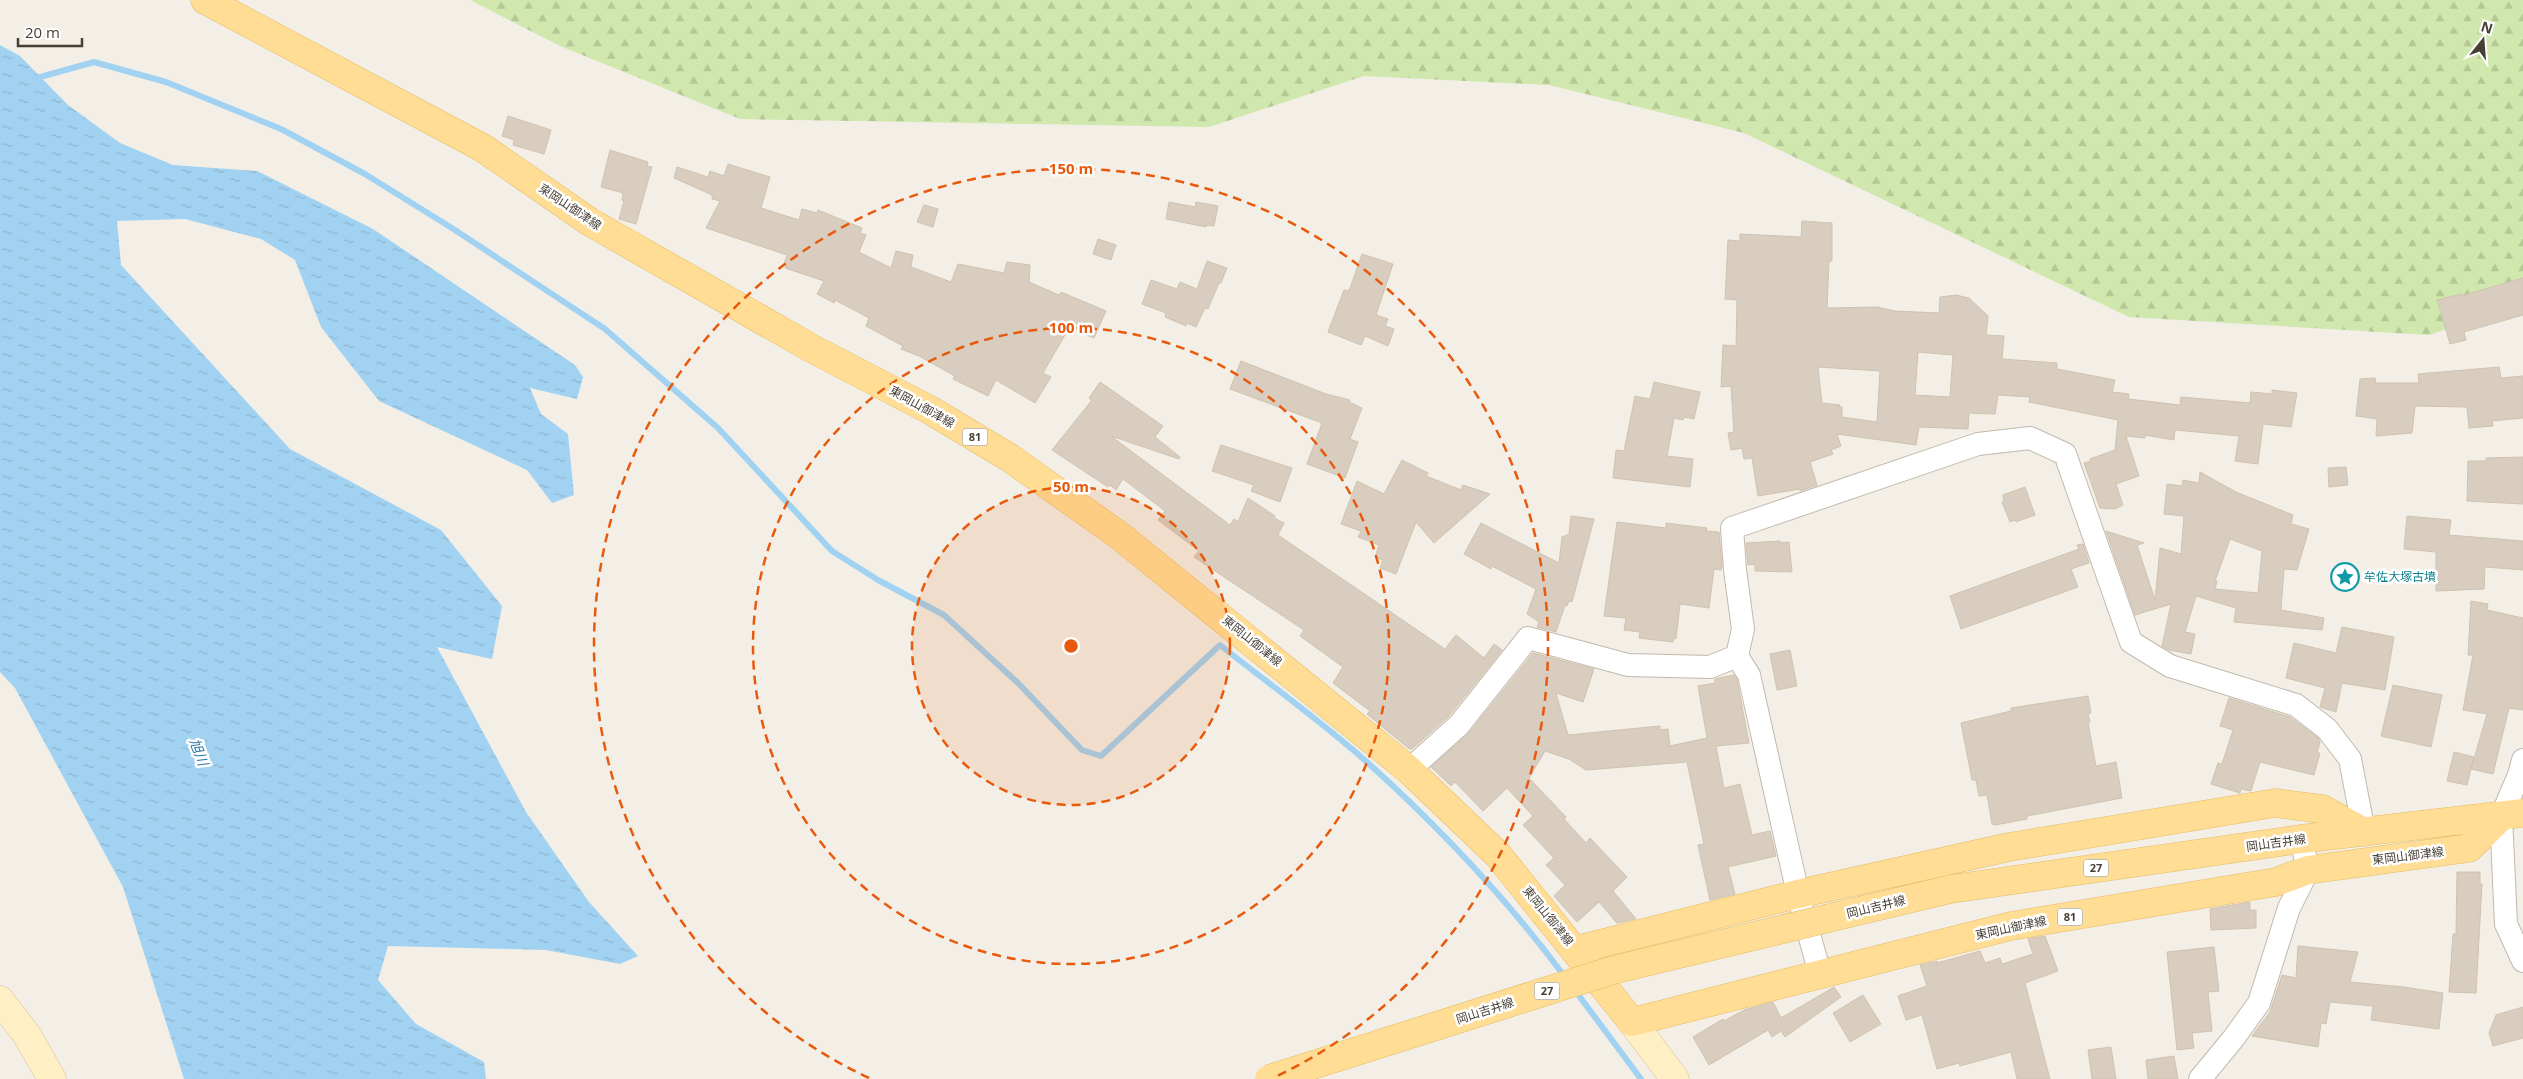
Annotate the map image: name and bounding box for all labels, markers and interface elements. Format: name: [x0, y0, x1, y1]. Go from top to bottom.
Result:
scale bar: [18, 15, 81, 47]
north arrow: [2458, 15, 2508, 65]
text: N: [2479, 16, 2495, 38]
text: 20 m: [25, 22, 60, 42]
text: 150 m: [1049, 158, 1093, 178]
street label: 東岡山御津線: [536, 179, 605, 234]
text: 100 m: [1049, 317, 1093, 337]
street label: 東岡山御津線: [887, 382, 958, 431]
road number: 81: [962, 428, 988, 446]
text: 50 m: [1053, 476, 1089, 496]
place icon: 牟佐大塚古墳: [2330, 562, 2360, 592]
place label: 牟佐大塚古墳: [2364, 568, 2436, 585]
street label: 東岡山御津線: [1219, 611, 1286, 670]
centre of rings: [1062, 637, 1080, 655]
water label: 旭川: [186, 735, 214, 770]
street label: 岡山吉井線: [2245, 830, 2307, 855]
street label: 東岡山御津線: [2371, 843, 2445, 868]
road number: 27: [2084, 860, 2108, 876]
street label: 東岡山御津線: [1519, 882, 1578, 949]
street label: 岡山吉井線: [1845, 891, 1907, 922]
road number: 81: [2058, 909, 2082, 926]
street label: 東岡山御津線: [1974, 912, 2048, 943]
road number: 27: [1534, 982, 1560, 999]
street label: 岡山吉井線: [1454, 993, 1516, 1028]

